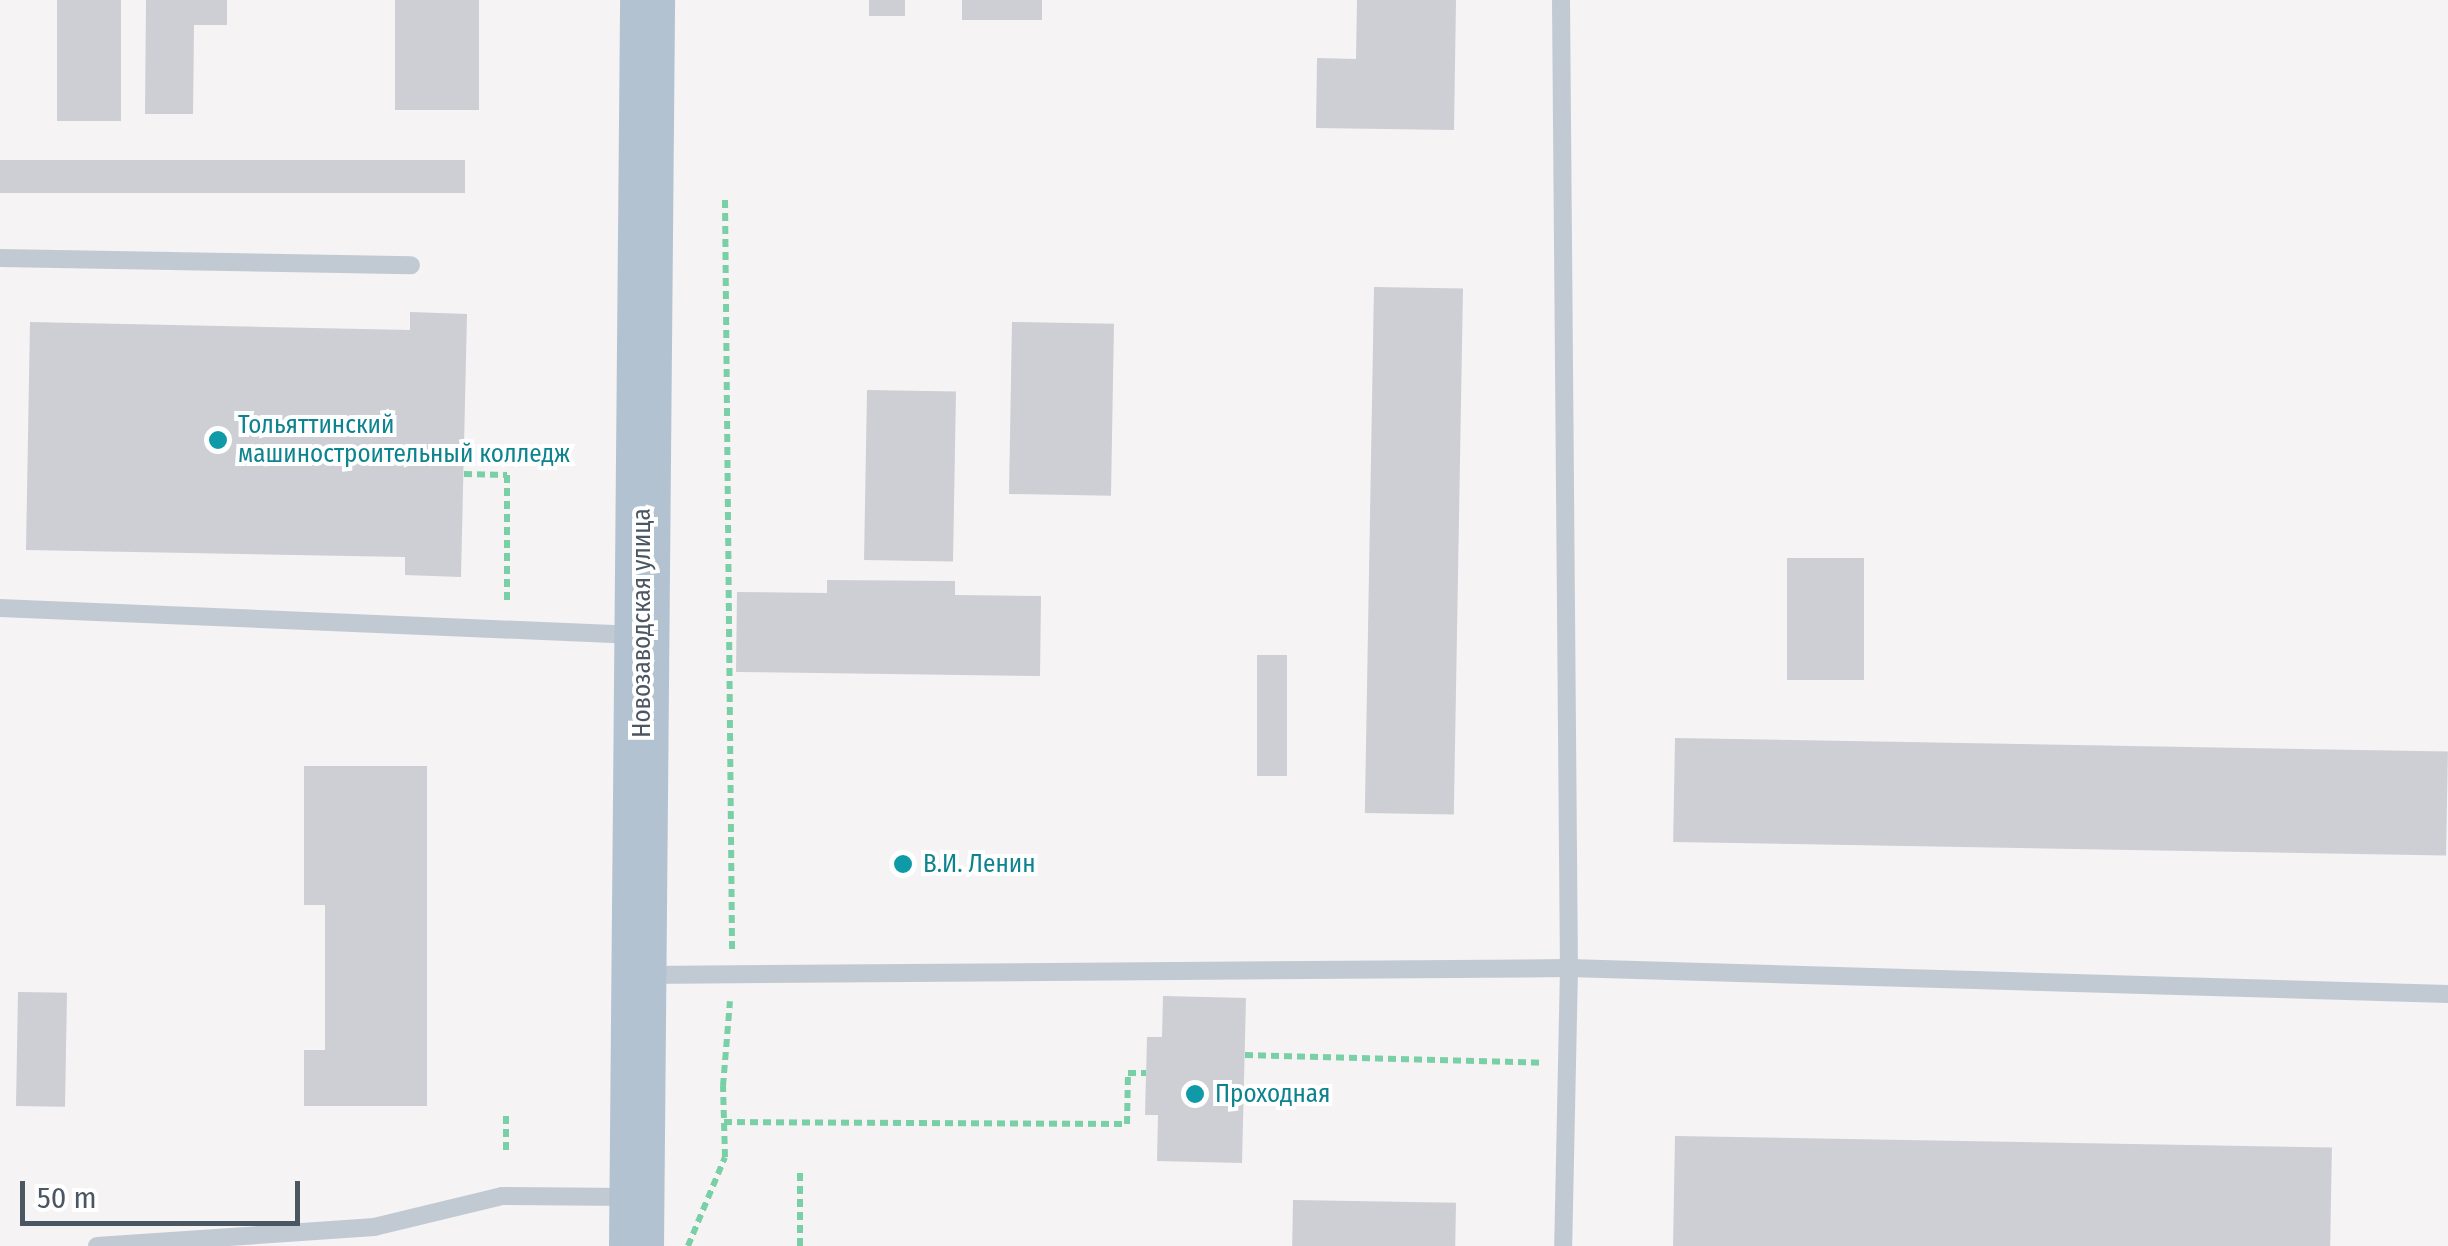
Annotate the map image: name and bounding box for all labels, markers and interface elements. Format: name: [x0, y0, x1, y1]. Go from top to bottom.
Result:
place label: Тольяттинский машиностроительный колледж: [238, 411, 570, 470]
marker: Тольяттинский машиностроительный колледж: [207, 429, 229, 451]
street label: Новозаводская улица: [627, 508, 657, 738]
place label: В.И. Ленин: [923, 849, 1035, 879]
marker: В.И. Ленин: [892, 853, 914, 875]
place label: Проходная: [1215, 1079, 1330, 1109]
marker: Проходная: [1184, 1083, 1206, 1105]
scale bar: [25, 1161, 305, 1223]
text: 50 m: [37, 1180, 97, 1216]

